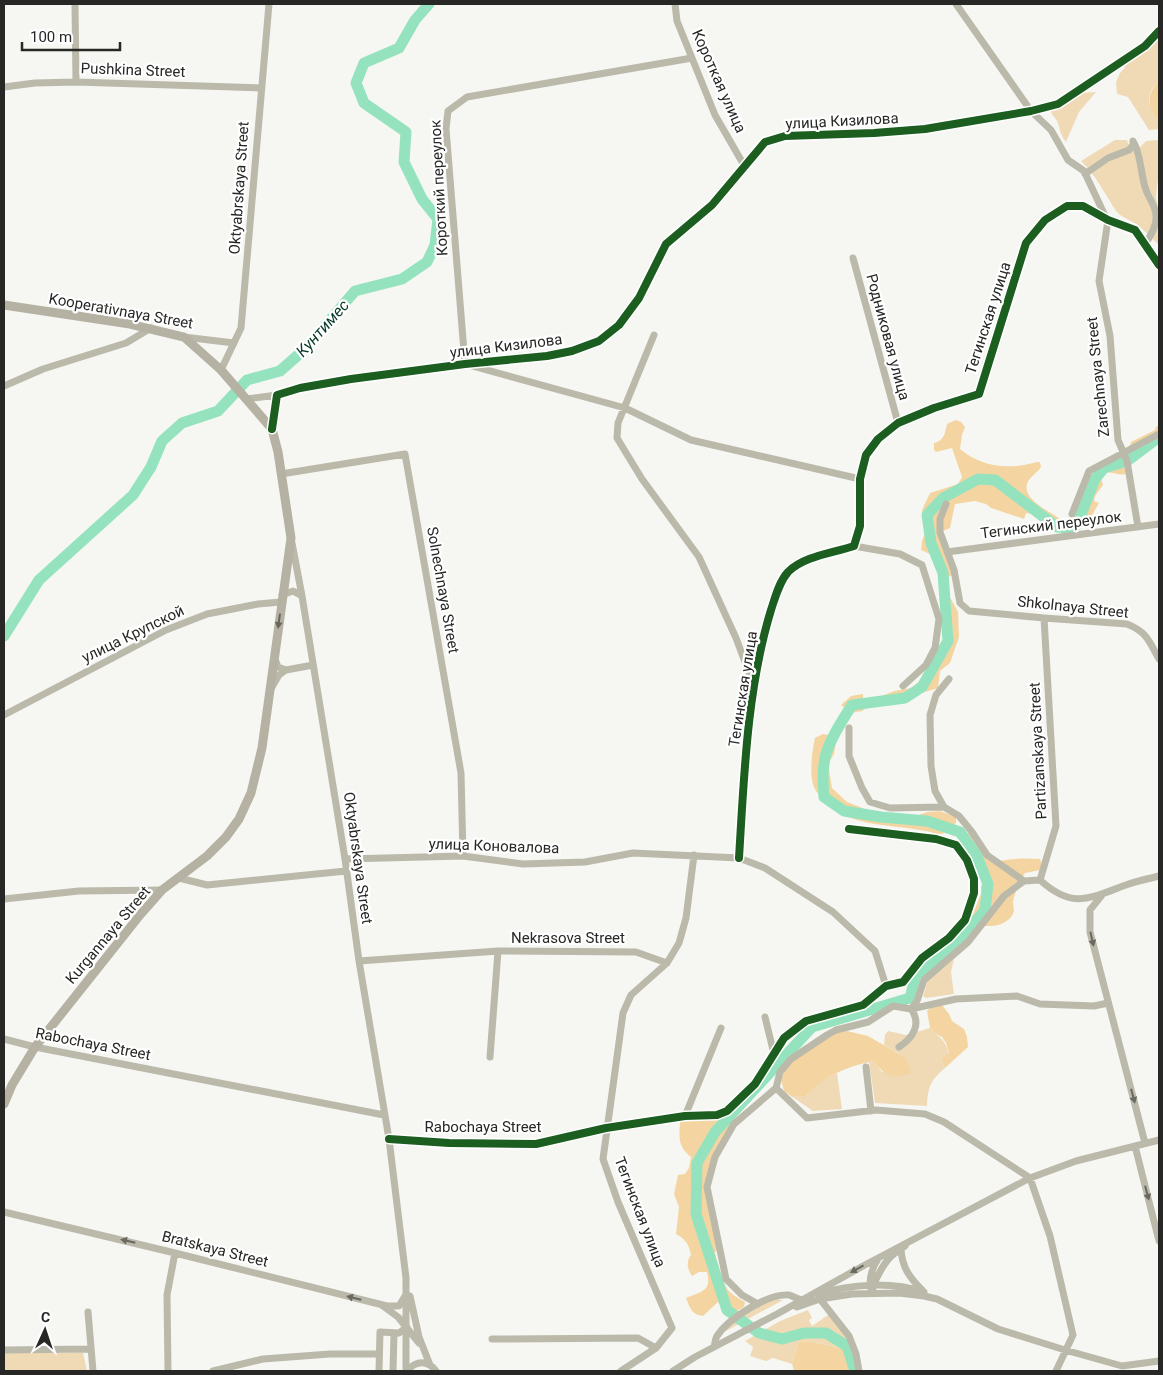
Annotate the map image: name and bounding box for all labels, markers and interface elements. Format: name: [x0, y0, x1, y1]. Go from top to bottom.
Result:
scale bar: [22, 20, 120, 52]
street label: Короткая улица: [688, 26, 750, 136]
text: 100 m: [30, 28, 72, 46]
street label: Pushkina Street: [80, 59, 186, 81]
street label: улица Кизилова: [785, 109, 899, 133]
street label: Короткий переулок: [426, 120, 452, 256]
street label: Oktyabrskaya Street: [225, 121, 253, 255]
street label: Тегинская улица: [961, 260, 1015, 376]
street label: Родниковая улица: [862, 272, 914, 402]
street label: Kooperativnaya Street: [47, 289, 195, 333]
water label: Кунтимес: [292, 296, 353, 361]
street label: Zarechnaya Street: [1083, 316, 1113, 438]
street label: улица Кизилова: [449, 330, 563, 362]
street label: Тегинский переулок: [980, 507, 1122, 543]
street label: Solnechnaya Street: [423, 525, 463, 655]
street label: Shkolnaya Street: [1016, 592, 1130, 622]
street label: улица Крупской: [79, 601, 187, 667]
one-way arrow: [275, 613, 283, 629]
street label: Тегинская улица: [725, 630, 761, 748]
street label: Partizanskaya Street: [1025, 682, 1051, 820]
street label: Oktyabrskaya Street: [340, 791, 376, 925]
street label: улица Коновалова: [428, 835, 560, 857]
street label: Kurgannaya Street: [62, 882, 154, 988]
street label: Nekrasova Street: [511, 929, 625, 947]
one-way arrow: [1088, 931, 1096, 946]
street label: Rabochaya Street: [34, 1024, 152, 1064]
one-way arrow: [1129, 1089, 1137, 1104]
street label: Rabochaya Street: [425, 1118, 542, 1136]
street label: Тегинская улица: [611, 1154, 669, 1270]
one-way arrow: [1143, 1186, 1151, 1201]
street label: Bratskaya Street: [160, 1227, 270, 1271]
one-way arrow: [121, 1237, 136, 1245]
one-way arrow: [850, 1265, 864, 1273]
one-way arrow: [346, 1294, 361, 1302]
north arrow: [20, 1305, 70, 1355]
text: С: [41, 1309, 51, 1325]

